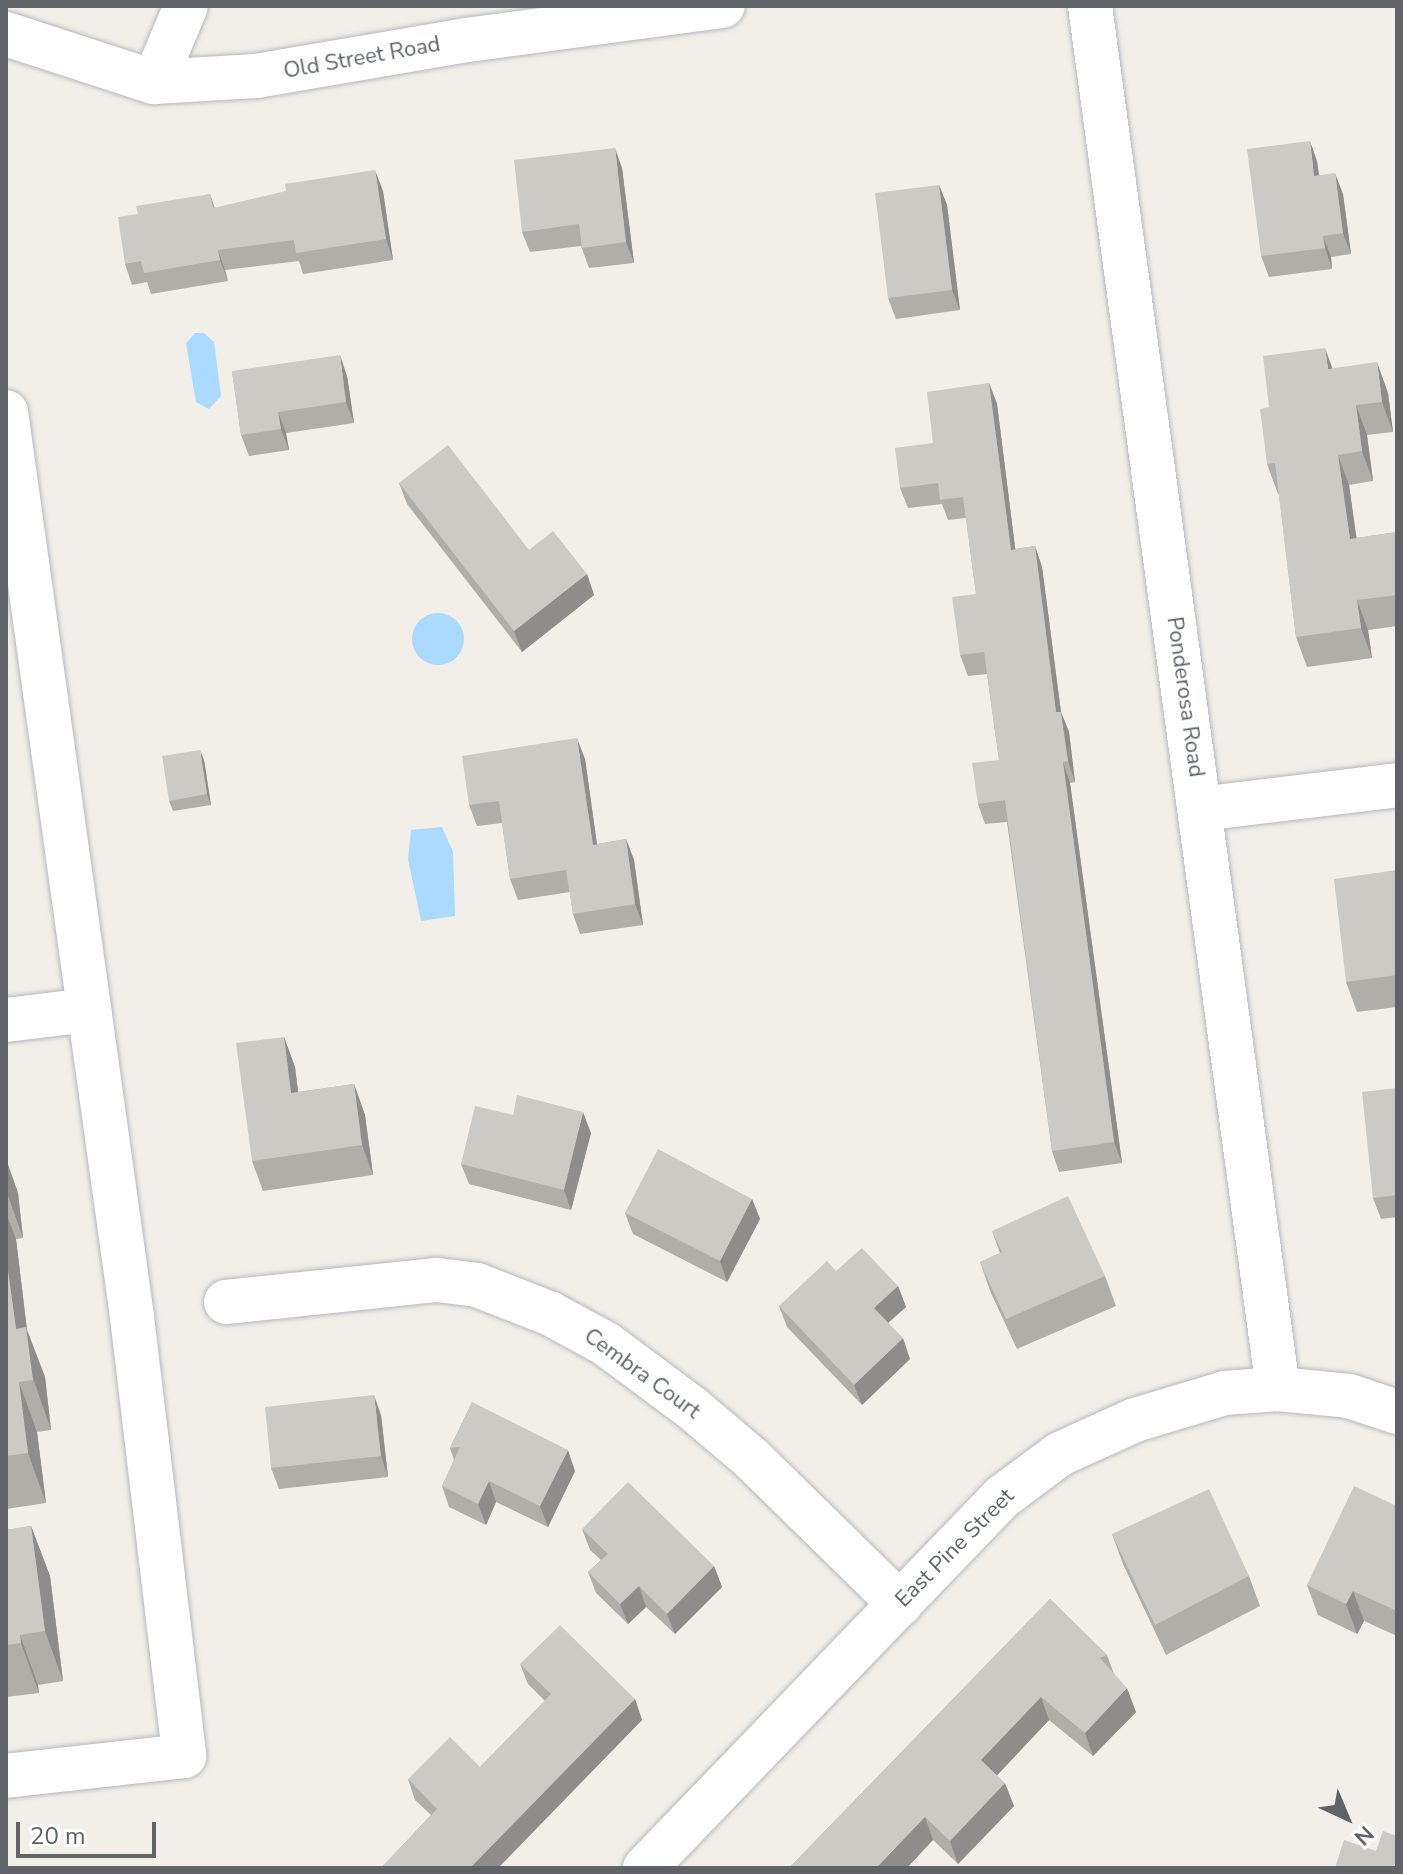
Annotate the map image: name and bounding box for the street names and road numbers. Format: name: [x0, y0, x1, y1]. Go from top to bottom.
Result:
street label: Old Street Road: [282, 31, 442, 85]
street label: Ponderosa Road: [1161, 615, 1209, 779]
street label: Cembra Court: [579, 1323, 705, 1425]
street label: East Pine Street: [890, 1483, 1020, 1613]

